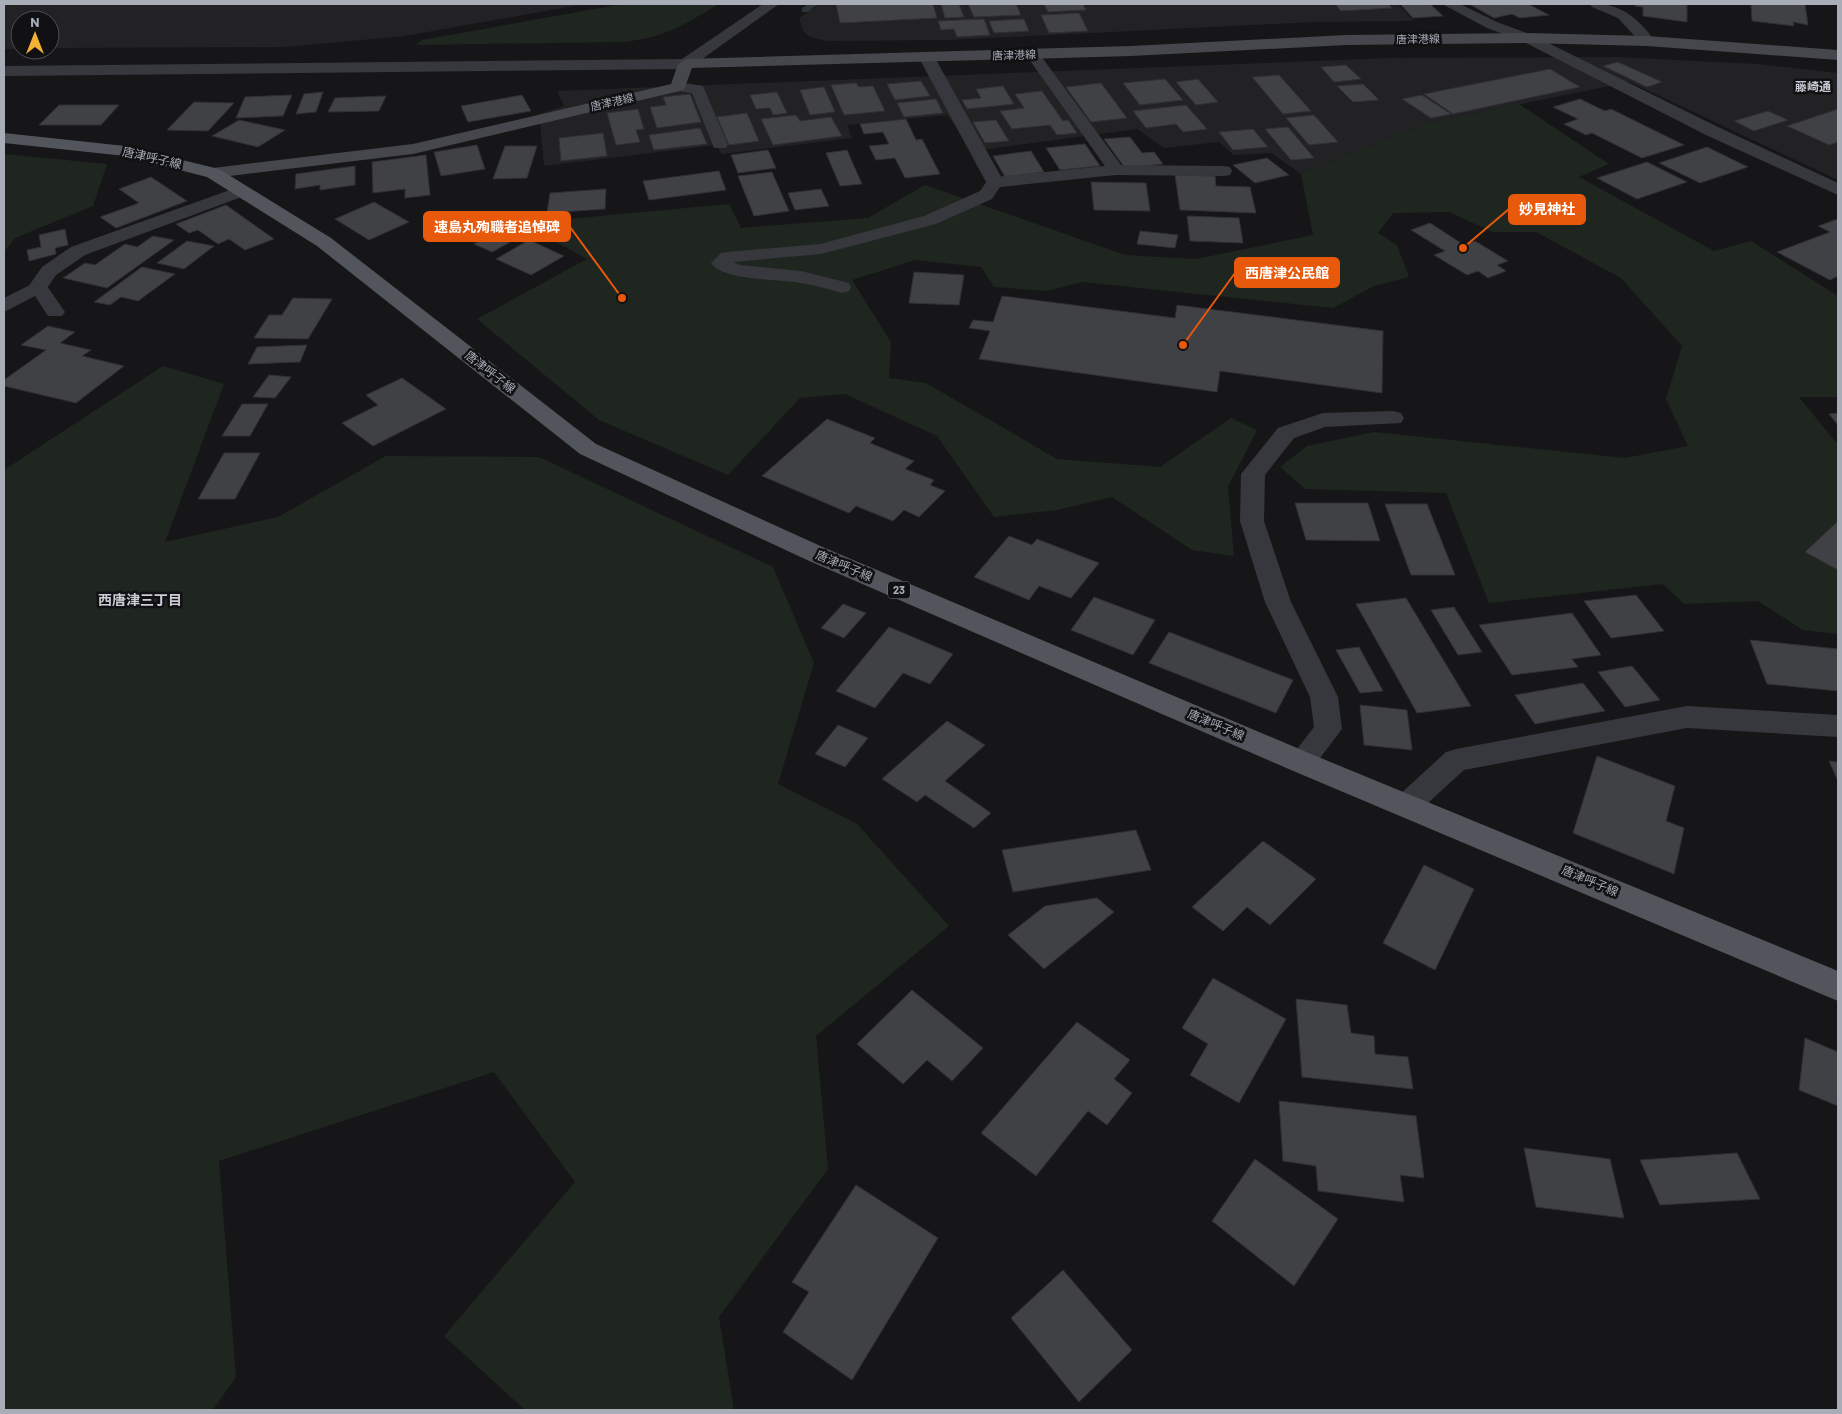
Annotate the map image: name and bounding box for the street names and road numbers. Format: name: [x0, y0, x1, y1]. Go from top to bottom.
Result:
street label: 唐津港線: [1396, 32, 1440, 45]
street label: 唐津港線: [992, 47, 1036, 62]
street label: 唐津港線: [589, 90, 635, 113]
street label: 唐津呼子線: [121, 143, 183, 171]
street label: 唐津呼子線: [463, 347, 519, 395]
street label: 唐津呼子線: [814, 547, 875, 583]
road number: 23: [888, 582, 910, 598]
street label: 唐津呼子線: [1186, 706, 1247, 742]
street label: 唐津呼子線: [1560, 862, 1621, 898]

